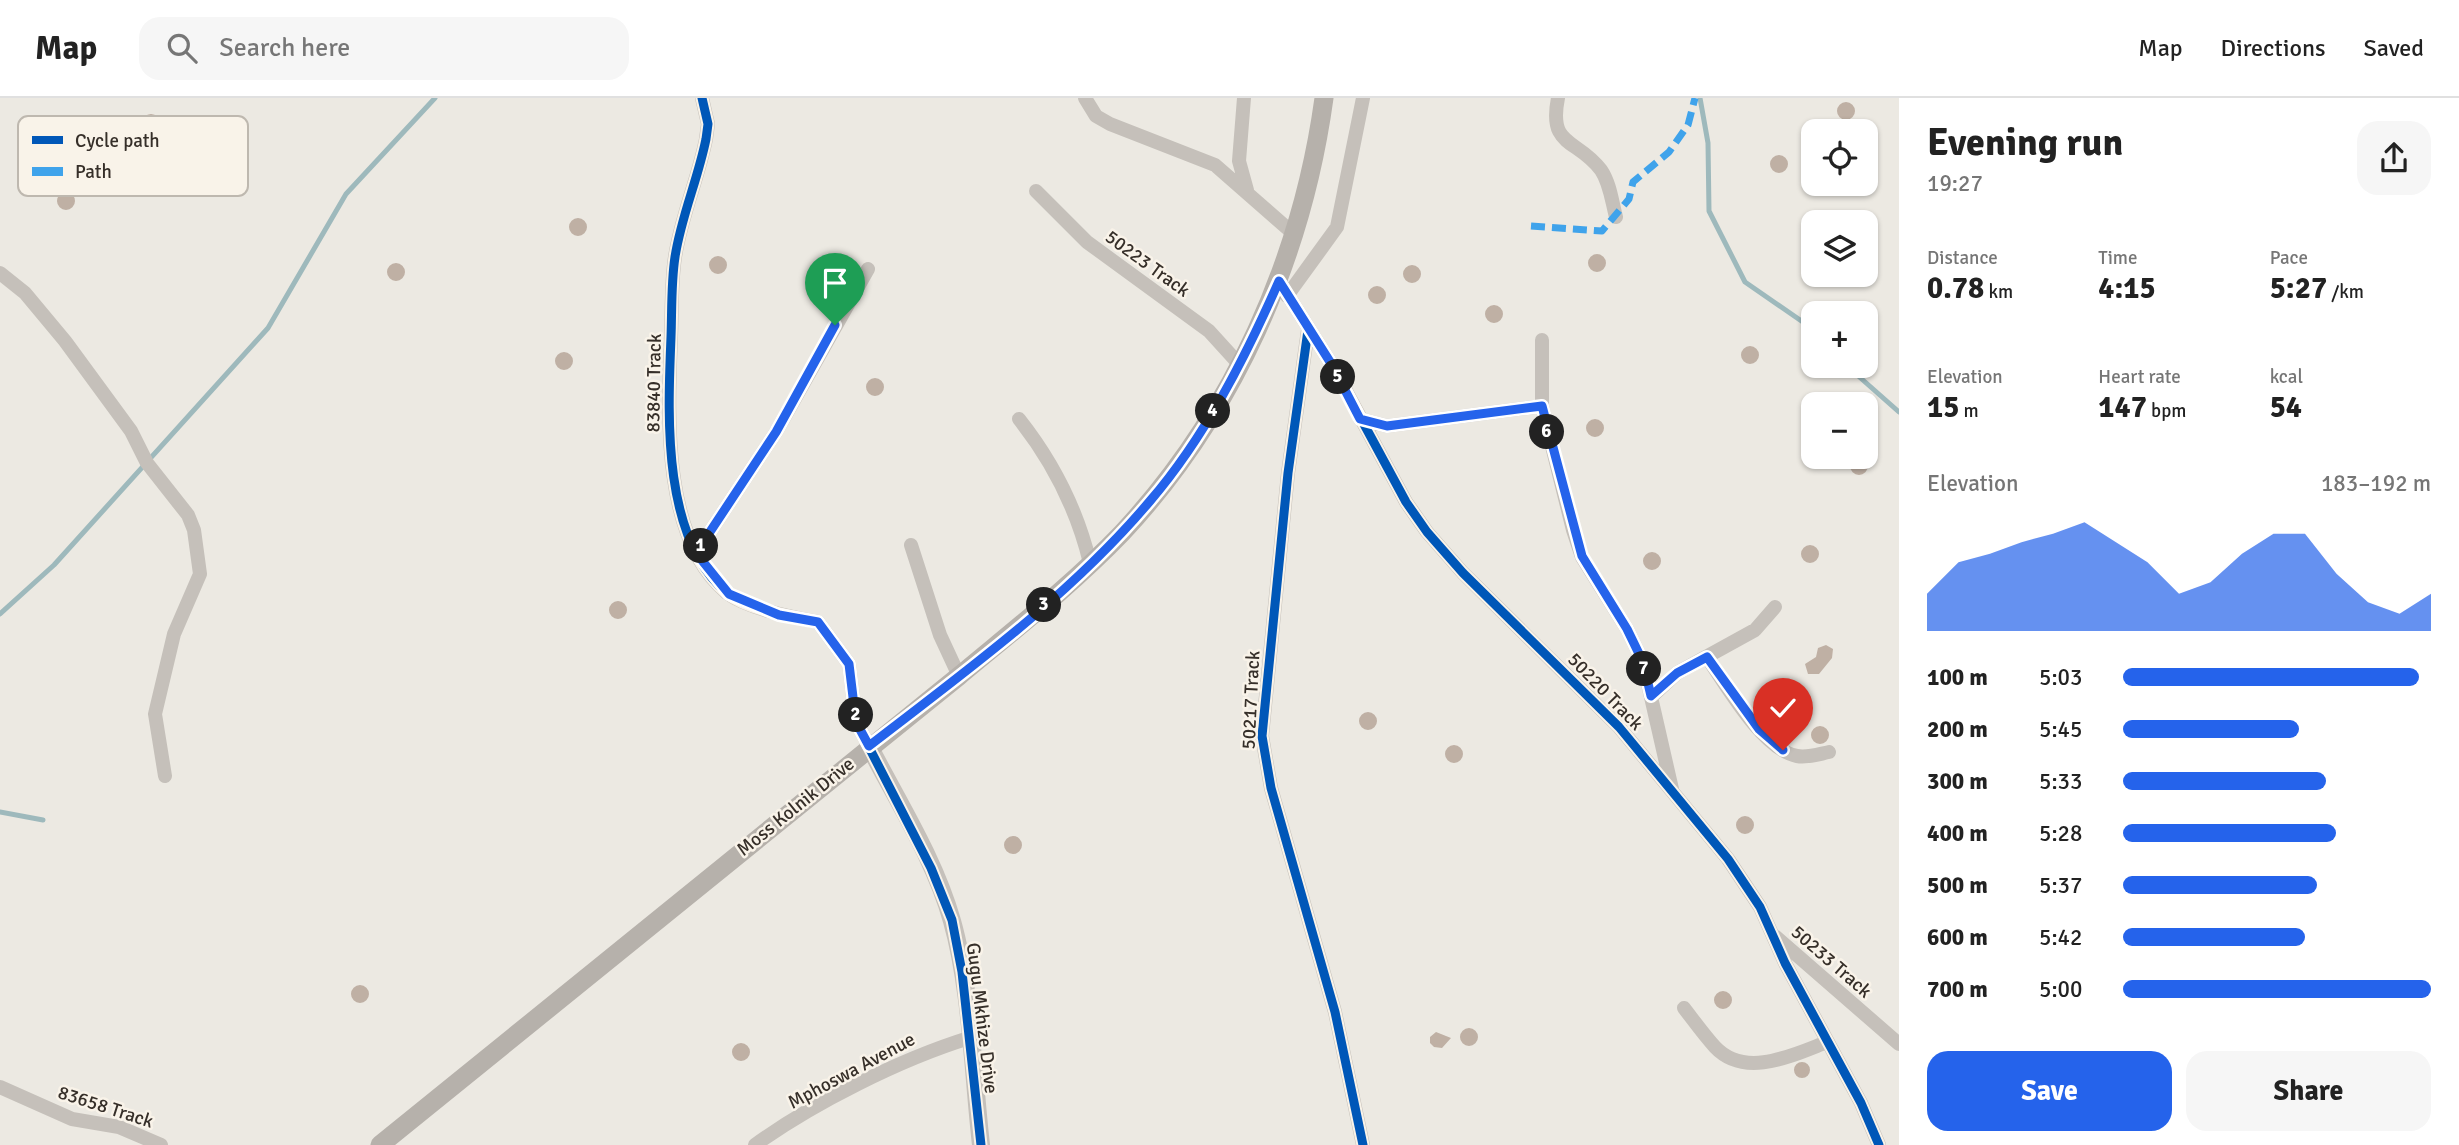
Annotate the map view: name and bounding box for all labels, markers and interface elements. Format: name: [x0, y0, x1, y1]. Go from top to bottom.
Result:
search box: [139, 17, 629, 80]
text: Map: [35, 28, 97, 69]
icon: search: [163, 29, 201, 67]
text: Search here: [219, 32, 350, 64]
text: Map: [2138, 33, 2183, 63]
text: Directions: [2221, 33, 2326, 63]
text: Saved: [2364, 33, 2424, 63]
legend: [18, 116, 248, 196]
map controls: [1801, 119, 1878, 469]
button: locate: [1801, 119, 1878, 196]
text: Evening run: [1927, 119, 2123, 166]
button: share: [2357, 121, 2431, 195]
text: Cycle path: [75, 129, 160, 153]
text: Path: [75, 160, 112, 184]
text: 19:27: [1927, 169, 1983, 198]
button: layers: [1801, 210, 1878, 287]
street label: 50223 Track: [1100, 225, 1195, 303]
text: Distance: [1927, 246, 1998, 270]
text: Time: [2098, 246, 2137, 270]
text: Pace: [2270, 246, 2308, 270]
pin: [805, 253, 865, 325]
icon: arrive: [816, 264, 854, 302]
text: 0.78: [1927, 270, 1984, 307]
text: 4:15: [2098, 270, 2156, 307]
text: 5:27: [2270, 270, 2327, 307]
text: km: [1984, 280, 2013, 304]
text: /km: [2327, 280, 2364, 304]
button: +: [1801, 301, 1878, 378]
street label: 83840 Track: [641, 333, 667, 433]
pin: 5: [1320, 360, 1356, 394]
text: 5: [1332, 364, 1343, 388]
text: Elevation: [1927, 365, 2003, 389]
text: Heart rate: [2098, 365, 2181, 389]
text: kcal: [2270, 365, 2303, 389]
text: 15: [1927, 389, 1959, 426]
text: 147: [2098, 389, 2147, 426]
text: 54: [2270, 389, 2302, 426]
button: −: [1801, 392, 1878, 469]
pin: 4: [1196, 394, 1230, 428]
text: 4: [1207, 398, 1218, 422]
text: m: [1959, 399, 1979, 423]
text: bpm: [2147, 399, 2186, 423]
pin: 6: [1530, 414, 1564, 450]
text: 6: [1541, 419, 1552, 443]
text: Elevation: [1927, 469, 2019, 498]
text: 183–192 m: [2321, 469, 2431, 498]
pin: 1: [684, 528, 718, 564]
text: 1: [695, 533, 706, 557]
pin: 3: [1026, 588, 1062, 622]
text: 3: [1038, 592, 1049, 616]
street label: 50220 Track: [1562, 648, 1649, 736]
street label: 50217 Track: [1236, 650, 1266, 750]
pin: 7: [1626, 652, 1662, 686]
text: 7: [1638, 656, 1649, 680]
text: 100 m: [1927, 663, 1988, 692]
text: 5:03: [2039, 663, 2082, 692]
pin: [1753, 678, 1813, 750]
icon: check: [1764, 689, 1802, 727]
pin: 2: [838, 698, 874, 732]
text: 2: [850, 702, 861, 726]
text: 200 m: [1927, 715, 1988, 744]
text: 5:45: [2039, 715, 2082, 744]
street label: Moss Kolnik Drive: [732, 752, 859, 861]
text: 300 m: [1927, 767, 1988, 796]
text: 5:33: [2039, 767, 2082, 796]
text: 400 m: [1927, 819, 1988, 848]
text: 5:28: [2039, 819, 2082, 848]
text: 500 m: [1927, 871, 1988, 900]
text: 5:37: [2039, 871, 2082, 900]
street label: 50233 Track: [1786, 920, 1877, 1004]
text: 600 m: [1927, 923, 1988, 952]
text: 5:42: [2039, 923, 2082, 952]
street label: Gugu Mkhize Drive: [961, 941, 1003, 1095]
text: 700 m: [1927, 975, 1988, 1004]
text: 5:00: [2039, 975, 2082, 1004]
street label: Mphoswa Avenue: [784, 1027, 919, 1115]
button: Save: [1927, 1051, 2172, 1131]
button: Share: [2186, 1051, 2431, 1131]
street label: 83658 Track: [55, 1080, 157, 1134]

